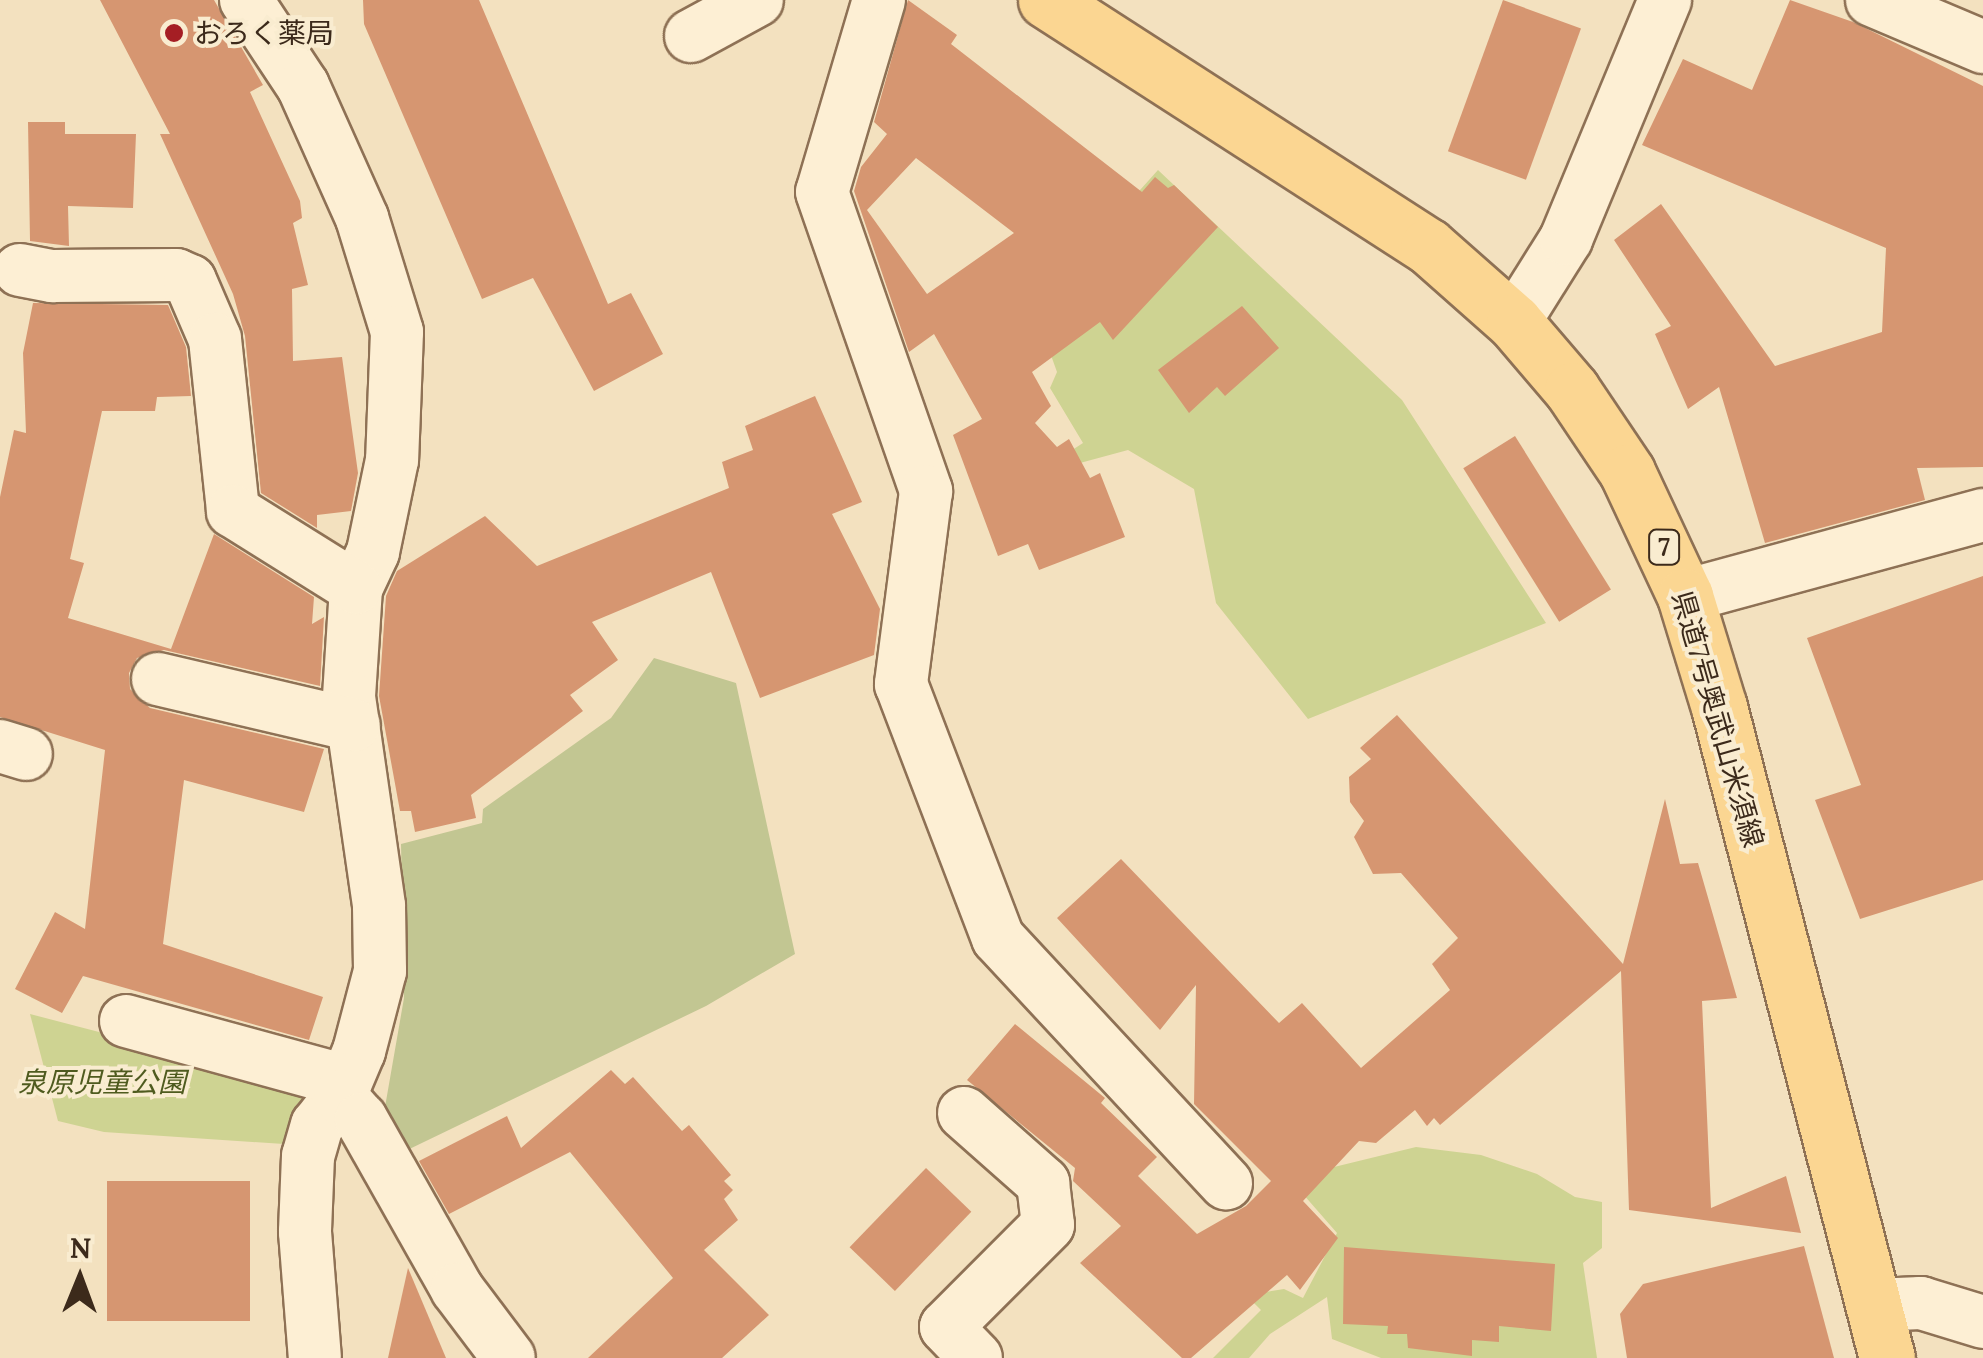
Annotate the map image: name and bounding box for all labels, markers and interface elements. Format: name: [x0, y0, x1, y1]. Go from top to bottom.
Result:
place label: おろく薬局: [194, 16, 334, 50]
marker: おろく薬局: [163, 22, 185, 44]
road number: 7: [1646, 527, 1682, 567]
street label: 県道7号奥武山米須線: [1665, 587, 1771, 851]
park label: 泉原児童公園: [18, 1065, 186, 1099]
north arrow: [30, 1228, 130, 1328]
text: N: [69, 1230, 92, 1266]

